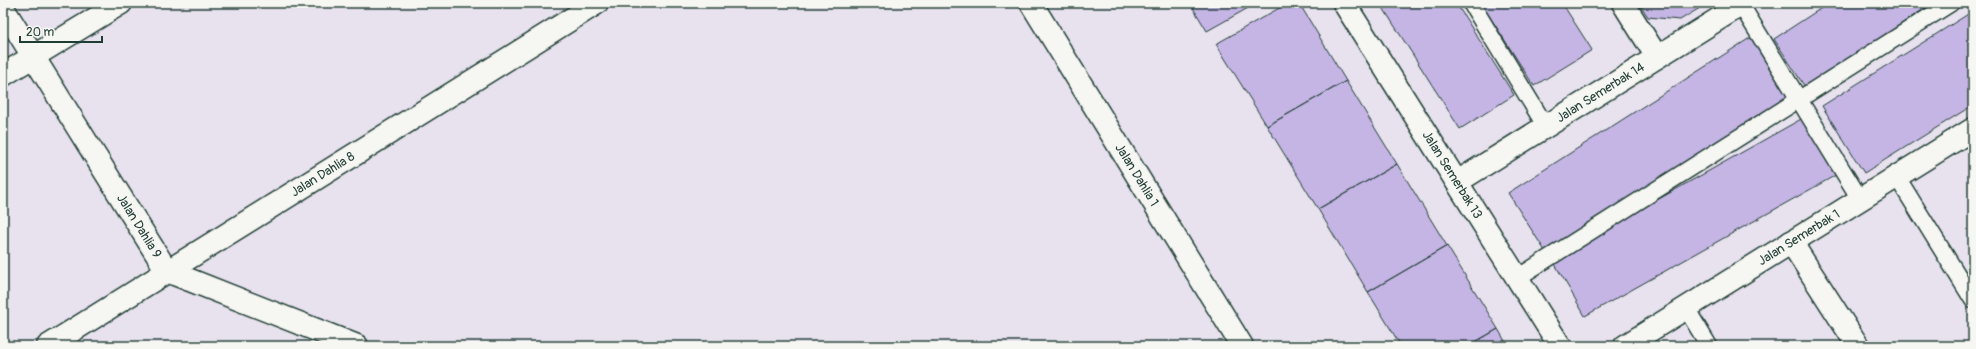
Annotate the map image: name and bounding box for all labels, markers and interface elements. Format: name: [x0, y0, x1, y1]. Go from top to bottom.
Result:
scale bar: [20, 18, 102, 44]
text: 20 m: [26, 25, 55, 40]
street label: Jalan Semerbak 14: [1553, 59, 1648, 126]
street label: Jalan Semerbak 13: [1419, 128, 1486, 222]
street label: Jalan Dahlia 1: [1111, 141, 1162, 209]
street label: Jalan Dahlia 8: [288, 148, 358, 200]
street label: Jalan Dahlia 9: [113, 191, 165, 261]
street label: Jalan Semerbak 1: [1755, 206, 1843, 269]

